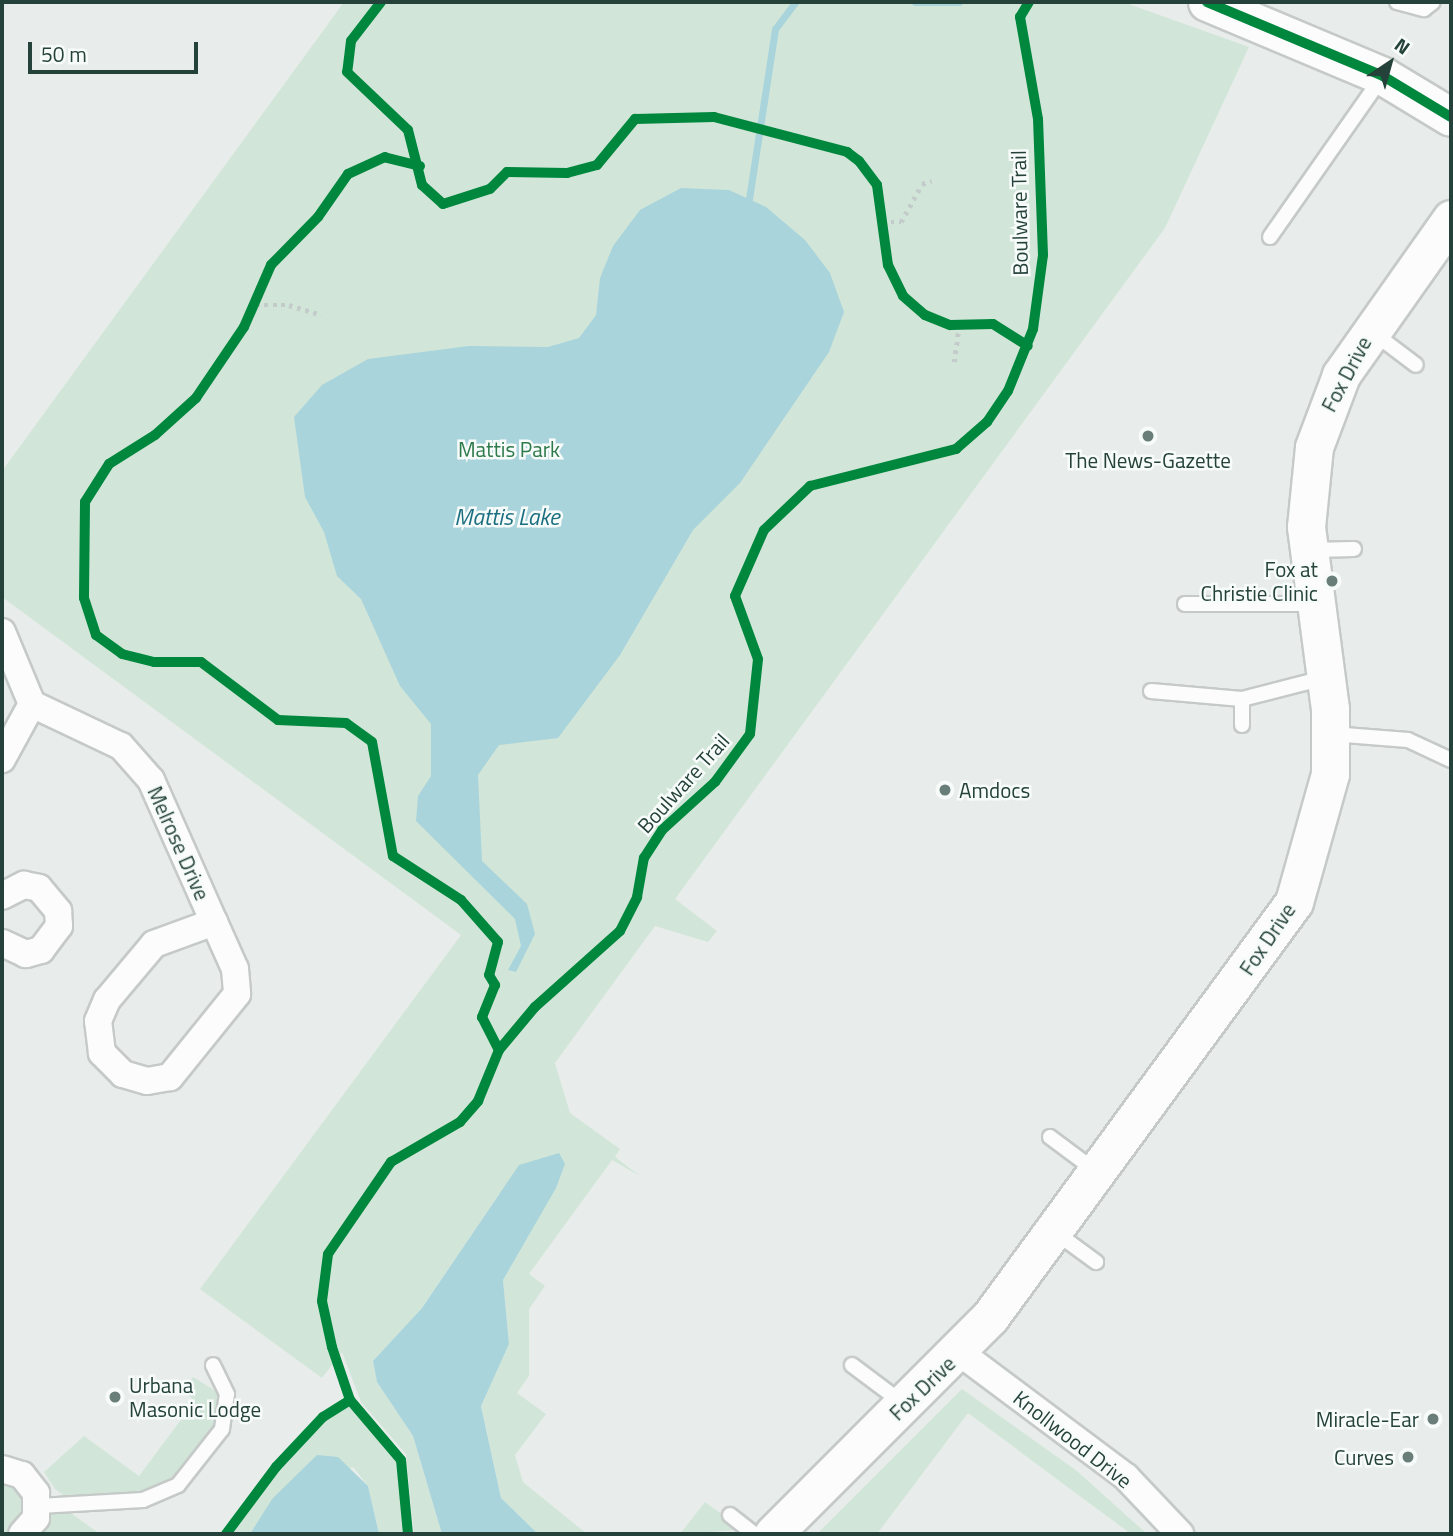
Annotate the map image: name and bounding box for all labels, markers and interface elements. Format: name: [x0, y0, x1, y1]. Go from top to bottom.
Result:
scale bar: [32, 28, 201, 72]
north arrow: [1355, 28, 1425, 98]
text: N: [1389, 30, 1416, 61]
text: 50 m: [41, 38, 87, 70]
street label: Boulware Trail: [1005, 150, 1033, 276]
street label: Fox Drive: [1316, 332, 1376, 416]
marker: The News-Gazette: [1140, 428, 1156, 444]
park label: Mattis Park: [458, 436, 560, 462]
place label: The News-Gazette: [1065, 447, 1231, 473]
water label: Mattis Lake: [454, 503, 560, 531]
place label: Fox at Christie Clinic: [1201, 556, 1318, 606]
marker: Fox at Christie Clinic: [1324, 573, 1340, 589]
street label: Boulware Trail: [632, 728, 734, 838]
place label: Amdocs: [959, 777, 1030, 803]
street label: Melrose Drive: [143, 782, 215, 904]
marker: Amdocs: [937, 782, 953, 798]
street label: Fox Drive: [1234, 898, 1300, 980]
street label: Fox Drive: [884, 1351, 960, 1425]
place label: Urbana Masonic Lodge: [129, 1372, 261, 1422]
street label: Knollwood Drive: [1009, 1385, 1137, 1493]
marker: Urbana Masonic Lodge: [107, 1389, 123, 1405]
place label: Miracle-Ear: [1316, 1406, 1419, 1432]
marker: Miracle-Ear: [1425, 1411, 1441, 1427]
place label: Curves: [1334, 1444, 1394, 1470]
marker: Curves: [1400, 1449, 1416, 1465]

